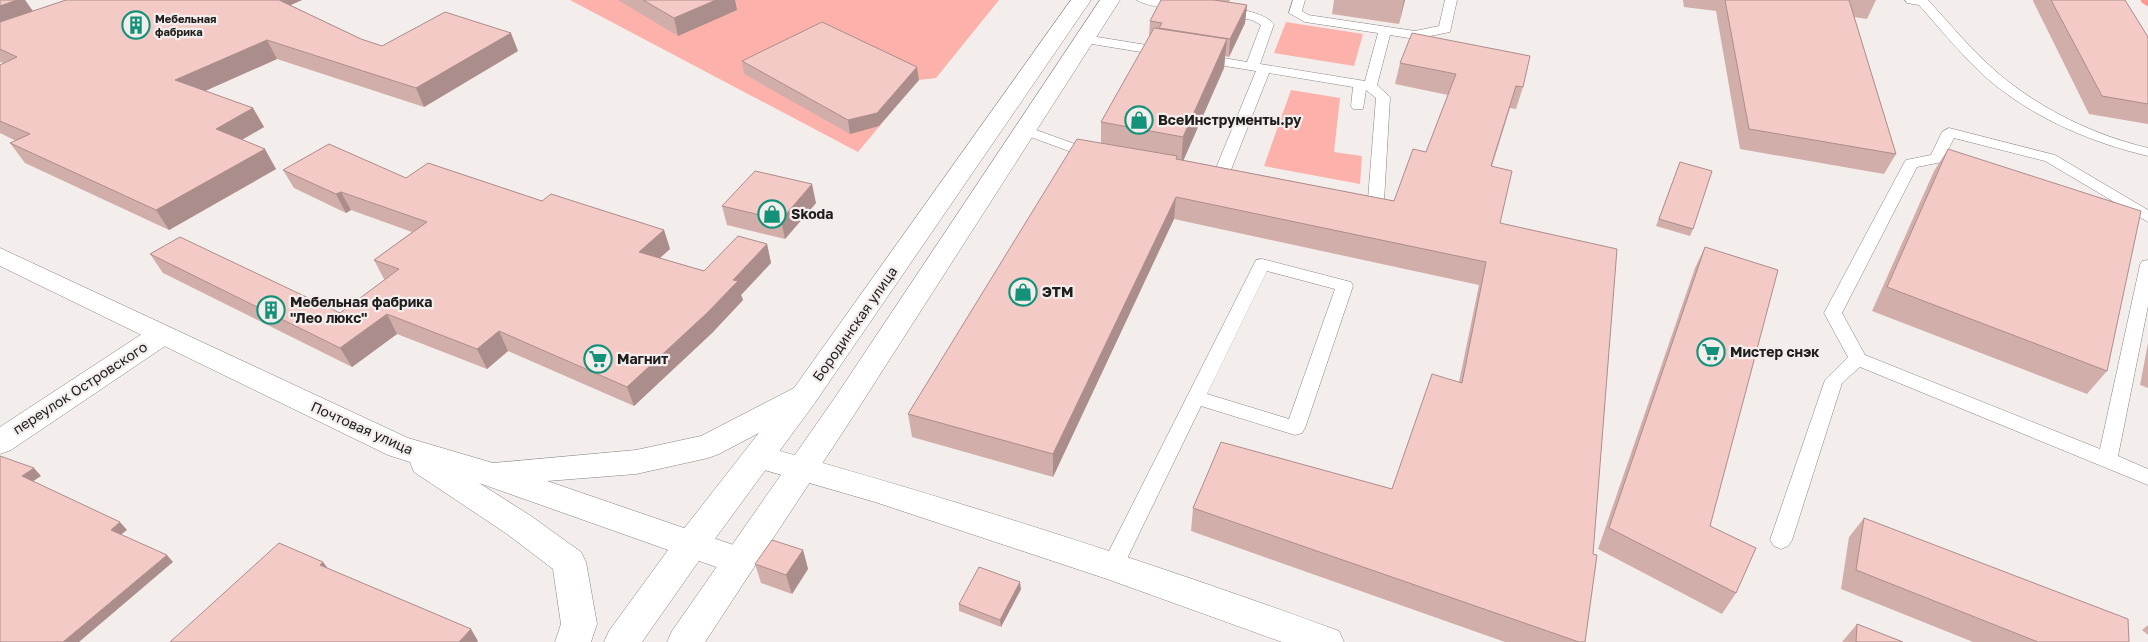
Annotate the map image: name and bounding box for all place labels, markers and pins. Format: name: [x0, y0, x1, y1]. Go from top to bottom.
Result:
building icon: Мебельная фабрика: [121, 10, 151, 40]
place label: Мебельная фабрика: [155, 12, 216, 38]
shop icon: ВсеИнструменты.ру: [1124, 105, 1154, 135]
place label: ВсеИнструменты.ру: [1158, 111, 1302, 128]
shop icon: Skoda: [757, 199, 787, 229]
place label: Skoda: [791, 205, 833, 222]
shop icon: ЭТМ: [1008, 277, 1038, 307]
place label: ЭТМ: [1042, 283, 1073, 300]
place label: Мебельная фабрика "Лео люкс": [290, 293, 432, 326]
building icon: Мебельная фабрика "Лео люкс": [256, 295, 286, 325]
supermarket icon: Мистер снэк: [1696, 337, 1726, 367]
place label: Мистер снэк: [1730, 343, 1819, 360]
supermarket icon: Магнит: [583, 344, 613, 374]
place label: Магнит: [617, 350, 668, 367]

